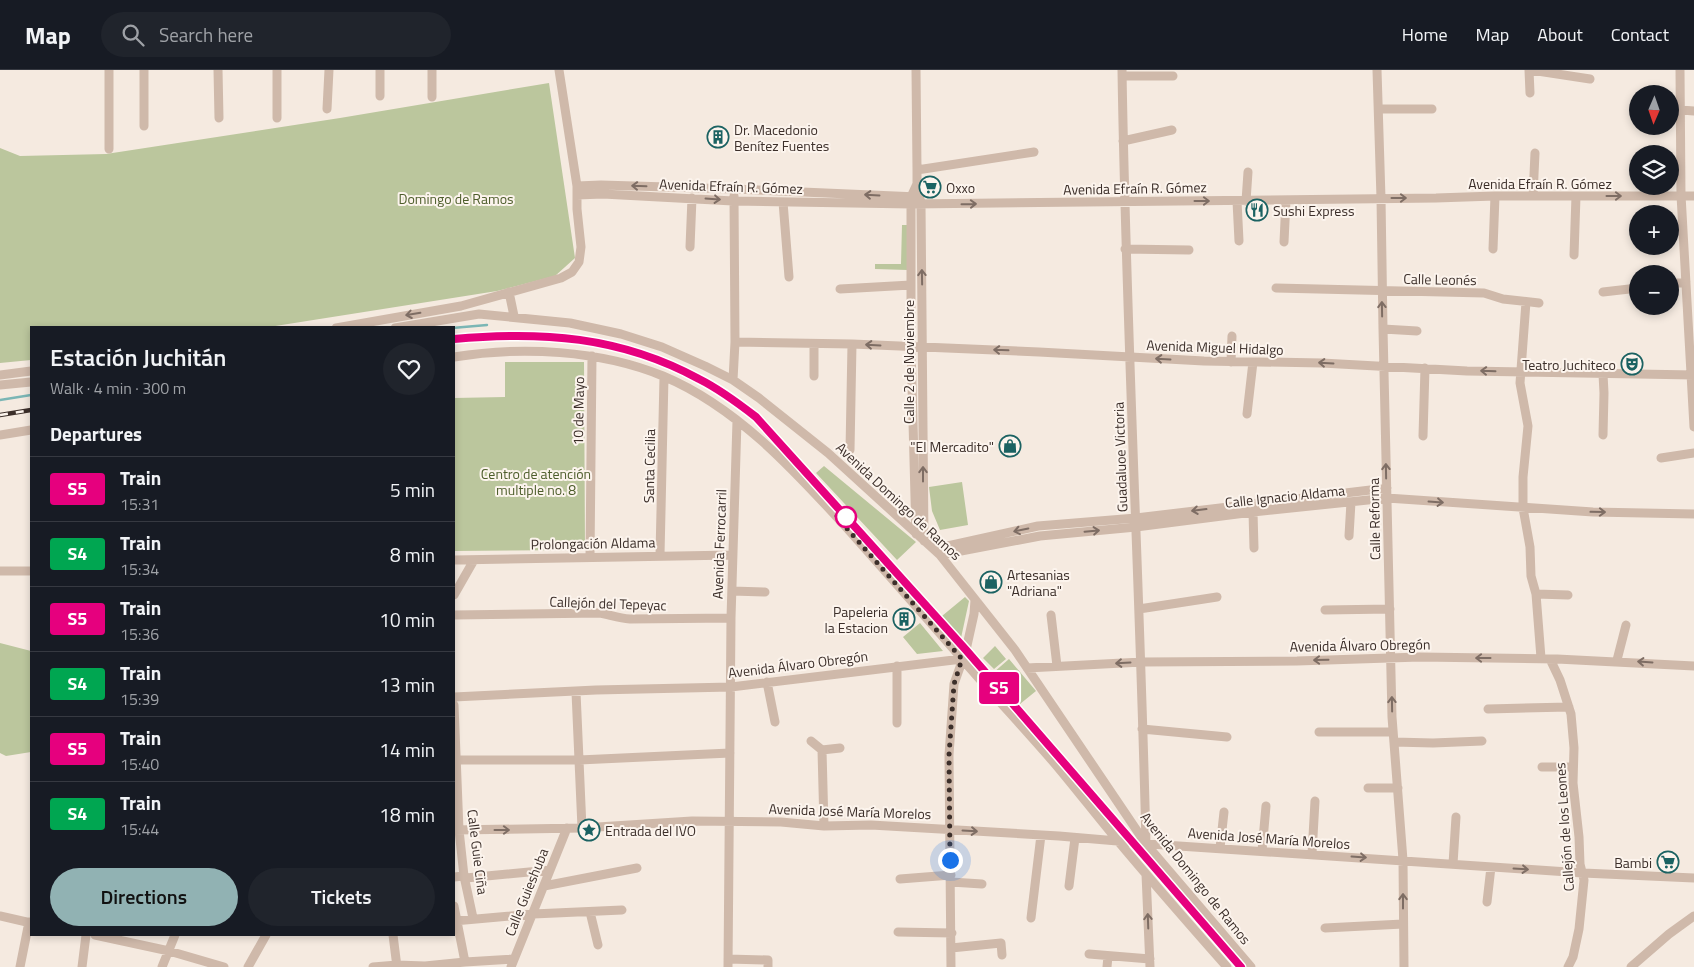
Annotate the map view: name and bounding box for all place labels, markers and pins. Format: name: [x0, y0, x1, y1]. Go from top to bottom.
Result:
place label: Dr. Macedonio Benítez Fuentes: [734, 119, 829, 156]
building icon: Dr. Macedonio Benítez Fuentes: [706, 125, 730, 149]
supermarket icon: Oxxo: [918, 175, 942, 199]
place label: Oxxo: [946, 177, 975, 198]
restaurant icon: Sushi Express: [1245, 198, 1269, 222]
place label: Sushi Express: [1273, 200, 1354, 221]
theatre icon: Teatro Juchiteco: [1620, 352, 1644, 376]
place label: Teatro Juchiteco: [1522, 354, 1616, 375]
shop icon: "El Mercadito": [998, 434, 1022, 458]
place label: "El Mercadito": [910, 436, 994, 457]
unlabelled marker: [835, 506, 857, 528]
place label: Artesanias "Adriana": [1007, 564, 1070, 601]
shop icon: Artesanias "Adriana": [979, 570, 1003, 594]
place label: Papeleria la Estacion: [824, 601, 888, 638]
building icon: Papeleria la Estacion: [892, 607, 916, 631]
place icon: Entrada del IVO: [577, 818, 601, 842]
place label: Entrada del IVO: [605, 820, 696, 841]
supermarket icon: Bambi: [1656, 850, 1680, 874]
place label: Bambi: [1614, 852, 1652, 873]

